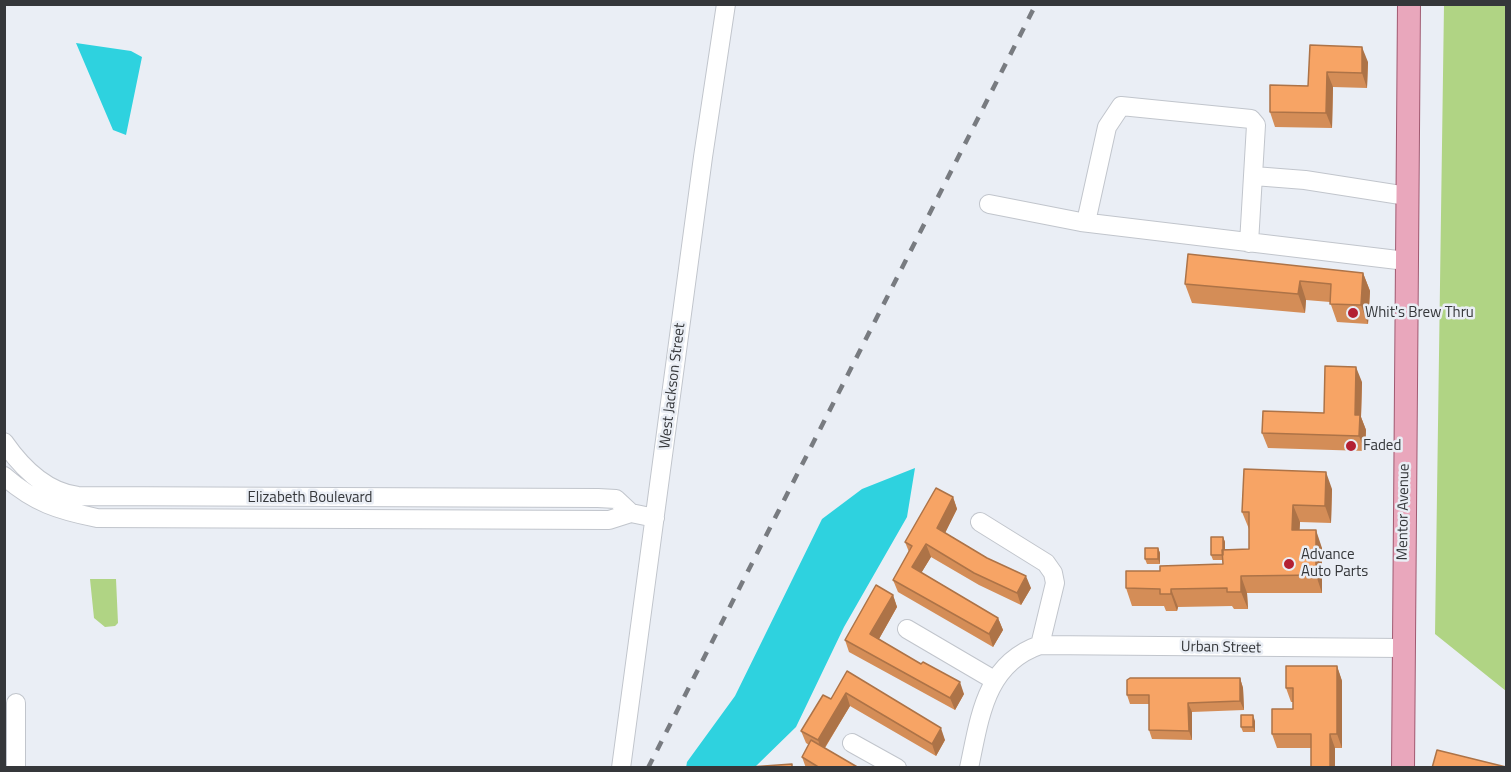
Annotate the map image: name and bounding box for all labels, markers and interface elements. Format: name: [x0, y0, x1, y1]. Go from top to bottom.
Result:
place label: Whit's Brew Thru: [1365, 304, 1474, 322]
marker: Whit's Brew Thru: [1346, 306, 1360, 320]
street label: West Jackson Street: [656, 322, 690, 450]
place label: Faded: [1363, 437, 1401, 455]
marker: Faded: [1344, 439, 1358, 453]
street label: Mentor Avenue: [1394, 463, 1414, 561]
street label: Elizabeth Boulevard: [247, 489, 373, 507]
place label: Advance Auto Parts: [1301, 546, 1368, 581]
marker: Advance Auto Parts: [1282, 557, 1296, 571]
street label: Urban Street: [1181, 638, 1261, 658]

